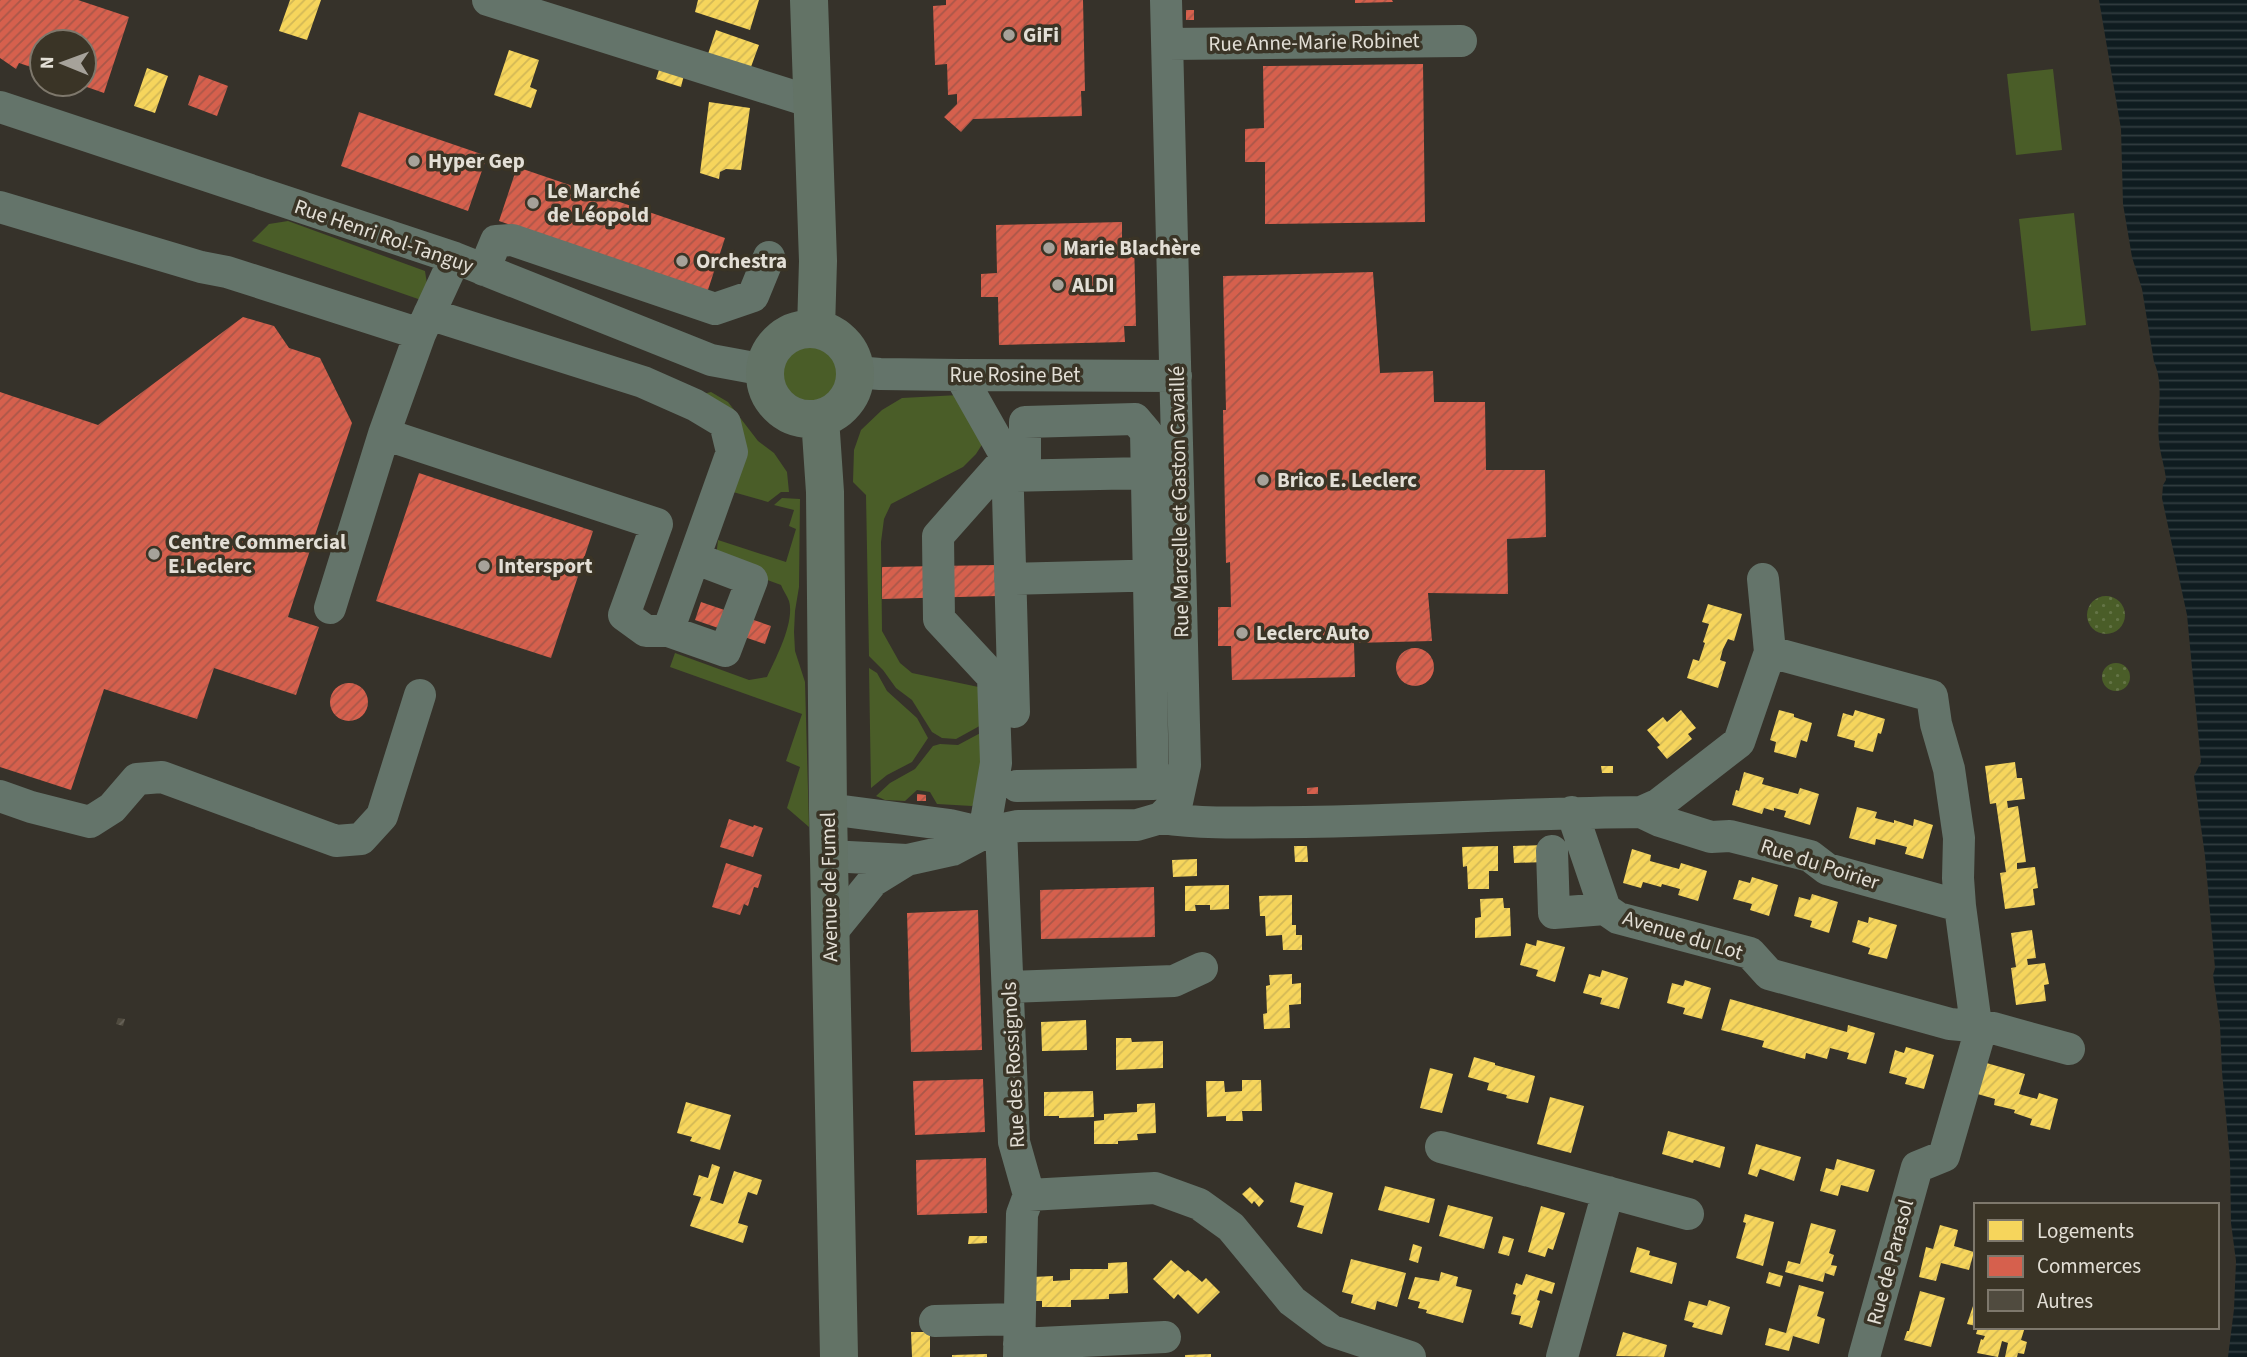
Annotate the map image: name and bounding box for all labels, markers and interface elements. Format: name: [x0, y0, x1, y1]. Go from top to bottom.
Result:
place label: GiFi: [1023, 20, 1059, 50]
street label: Rue Anne-Marie Robinet: [1208, 25, 1420, 59]
marker: GiFi: [1001, 27, 1017, 43]
north arrow: [28, 28, 98, 98]
text: N: [34, 56, 61, 69]
place label: Hyper Gep: [428, 146, 525, 176]
marker: Hyper Gep: [406, 153, 422, 169]
place label: Le Marché de Léopold: [547, 176, 649, 230]
street label: Rue Henri Rol-Tanguy: [290, 191, 478, 281]
marker: Le Marché de Léopold: [525, 195, 541, 211]
place label: Marie Blachère: [1063, 233, 1201, 263]
marker: Marie Blachère: [1041, 240, 1057, 256]
place label: Orchestra: [696, 246, 787, 276]
marker: Orchestra: [674, 253, 690, 269]
place label: ALDI: [1071, 270, 1115, 300]
marker: ALDI: [1050, 277, 1066, 293]
street label: Rue Rosine Bet: [950, 360, 1080, 390]
street label: Rue Marcelle et Gaston Cavaillé: [1162, 366, 1196, 638]
place label: Brico E. Leclerc: [1277, 465, 1417, 495]
marker: Brico E. Leclerc: [1255, 472, 1271, 488]
place label: Centre Commercial E.Leclerc: [168, 527, 346, 581]
marker: Centre Commercial E.Leclerc: [146, 546, 162, 562]
place label: Intersport: [498, 551, 592, 581]
marker: Intersport: [476, 558, 492, 574]
place label: Leclerc Auto: [1256, 618, 1370, 648]
marker: Leclerc Auto: [1234, 625, 1250, 641]
street label: Avenue de Fumel: [813, 812, 845, 962]
street label: Rue du Poirier: [1757, 831, 1884, 898]
street label: Avenue du Lot: [1619, 902, 1747, 968]
street label: Rue des Rossignols: [994, 981, 1032, 1149]
street label: Rue de Parasol: [1859, 1196, 1921, 1328]
legend: [1974, 1203, 2219, 1329]
text: Logements: [2037, 1216, 2134, 1246]
text: Commerces: [2037, 1251, 2141, 1281]
text: Autres: [2037, 1286, 2093, 1316]

